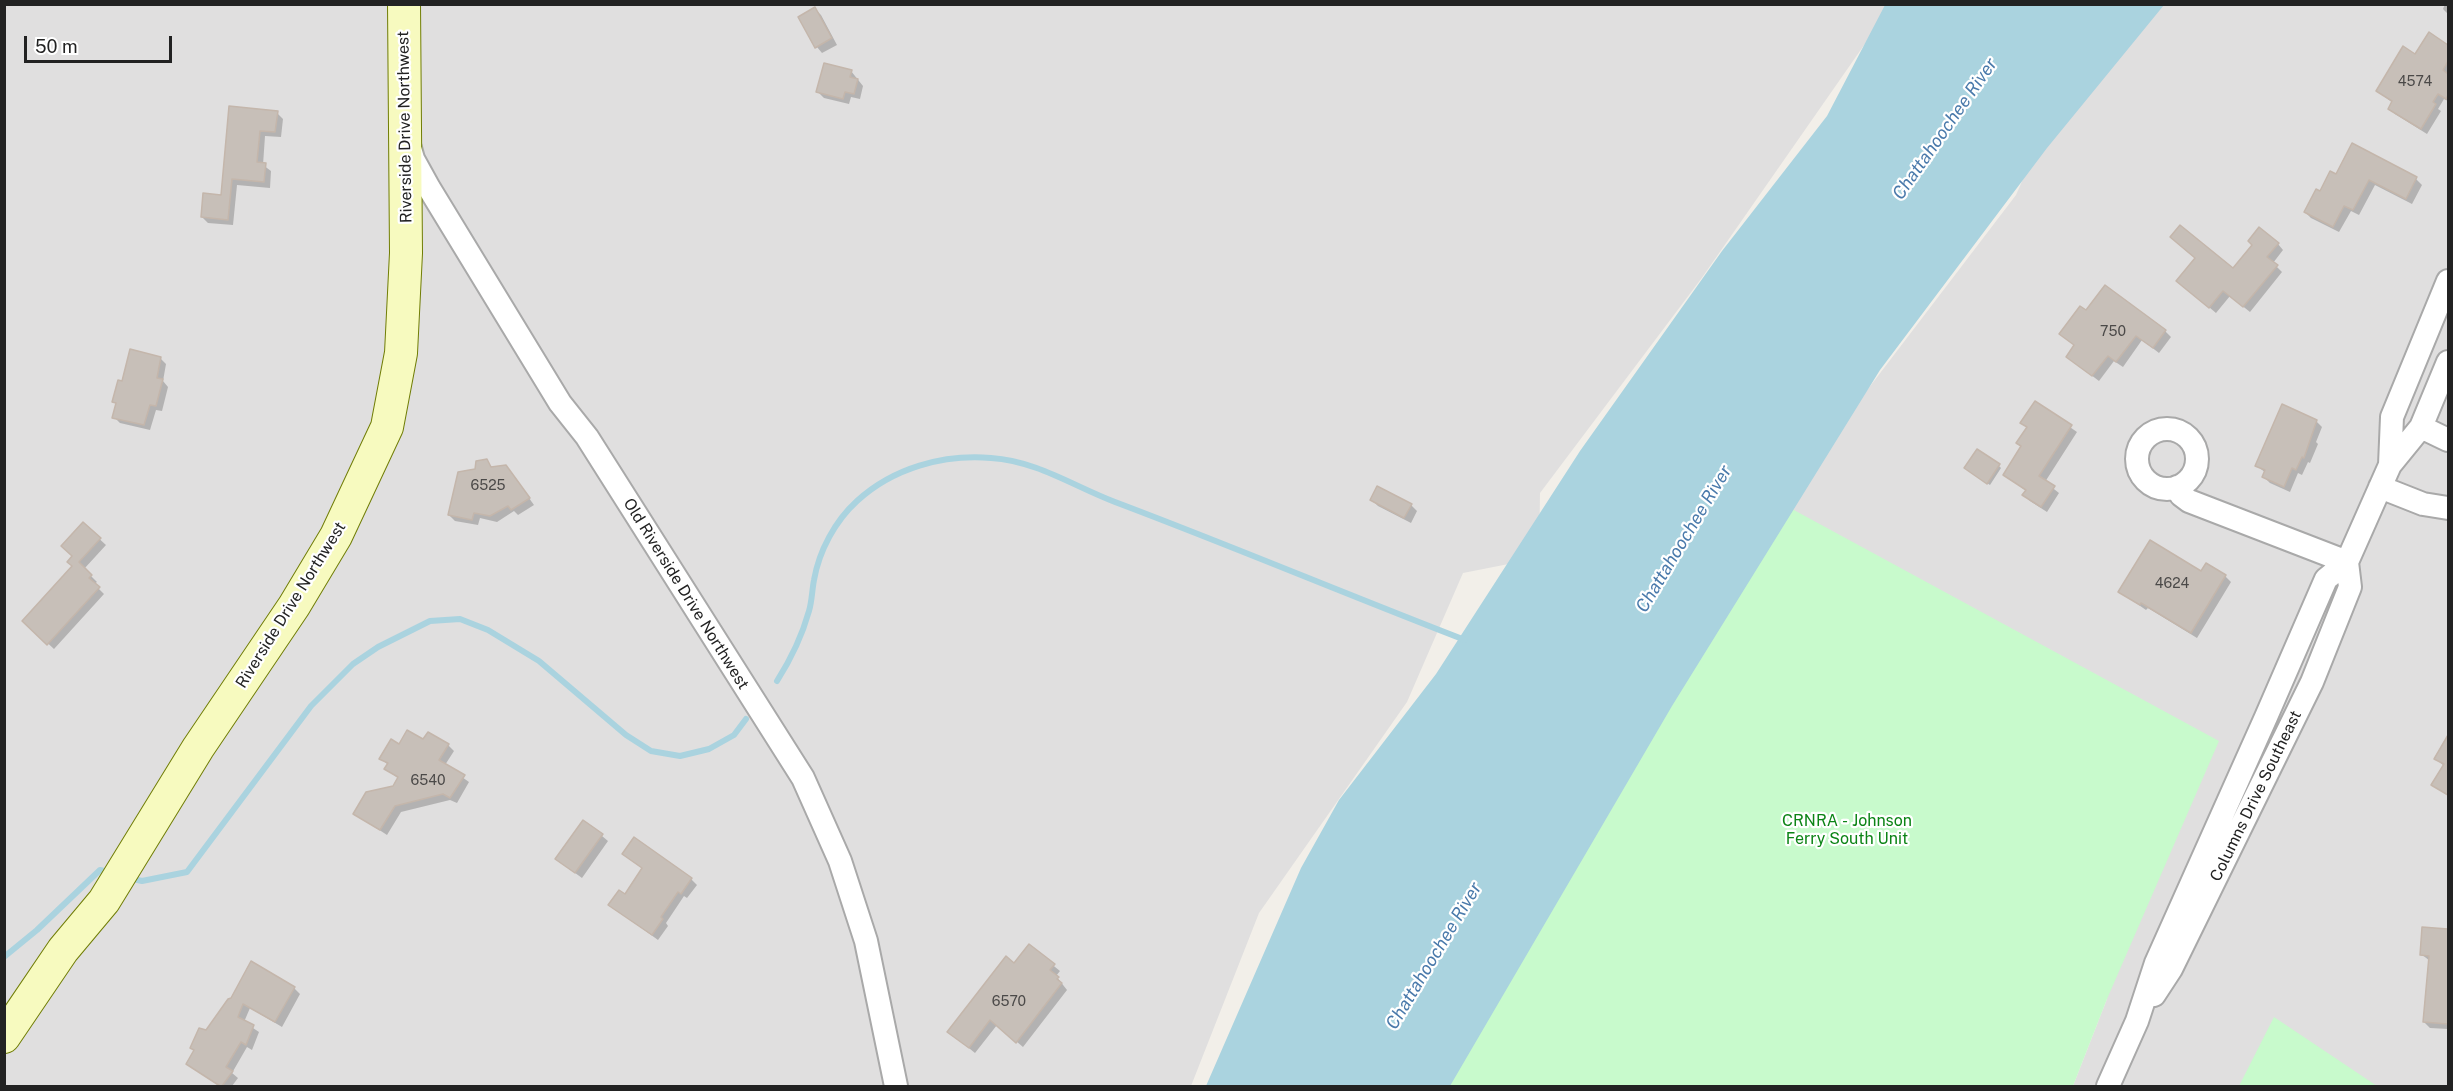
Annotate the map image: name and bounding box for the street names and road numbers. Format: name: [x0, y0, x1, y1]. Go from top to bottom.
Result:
street label: Riverside Drive Northwest: [394, 31, 416, 223]
street label: Old Riverside Drive Northwest: [619, 495, 753, 693]
street label: Riverside Drive Northwest: [232, 518, 350, 692]
street label: Columns Drive Southeast: [2206, 708, 2306, 884]

